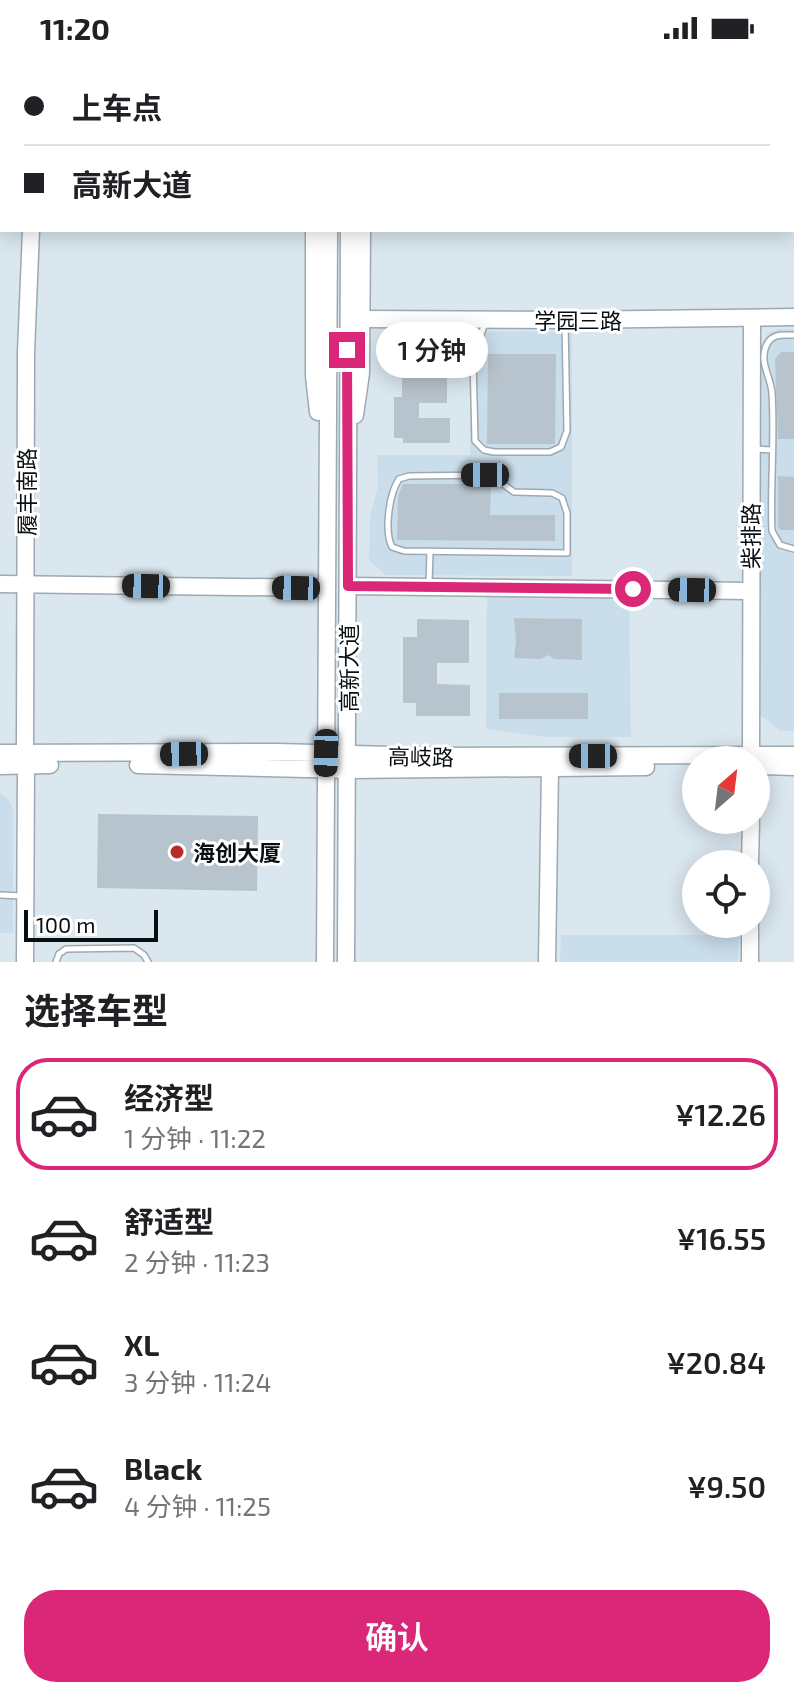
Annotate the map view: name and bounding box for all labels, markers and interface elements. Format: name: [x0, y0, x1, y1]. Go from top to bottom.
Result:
text: 11:20: [40, 10, 110, 46]
text: 上车点: [72, 89, 162, 125]
text: 高新大道: [72, 166, 192, 202]
street label: 学园三路: [534, 307, 622, 333]
callout: 1 分钟: [375, 322, 487, 378]
route end: [329, 332, 365, 368]
text: 1 分钟: [398, 334, 466, 365]
street label: 履丰南路: [13, 448, 39, 536]
car: [461, 463, 509, 487]
street label: 柴排路: [737, 503, 763, 569]
route start: [615, 571, 651, 607]
car: [122, 574, 170, 598]
car: [272, 576, 320, 600]
car: [668, 578, 716, 602]
street label: 高新大道: [335, 624, 361, 712]
car: [314, 729, 338, 777]
car: [160, 742, 208, 766]
street label: 高岐路: [388, 742, 454, 770]
car: [569, 744, 617, 768]
north arrow: [682, 746, 770, 834]
map controls: [682, 746, 770, 938]
place label: 海创大厦: [193, 839, 281, 865]
marker: 海创大厦: [168, 843, 186, 861]
button: locate: [682, 850, 770, 938]
scale bar: [24, 906, 158, 942]
text: 100 m: [36, 911, 95, 937]
text: 选择车型: [24, 988, 168, 1031]
icon: car: [28, 1078, 100, 1150]
text: 经济型: [124, 1079, 214, 1115]
text: ¥12.26: [675, 1096, 766, 1132]
text: 1 分钟 · 11:22: [124, 1122, 266, 1153]
icon: car: [28, 1202, 100, 1274]
text: 舒适型: [124, 1203, 214, 1239]
text: ¥16.55: [677, 1220, 766, 1256]
text: 2 分钟 · 11:23: [124, 1246, 270, 1277]
icon: car: [28, 1326, 100, 1398]
text: XL: [124, 1326, 159, 1362]
text: ¥20.84: [666, 1344, 766, 1380]
text: 3 分钟 · 11:24: [124, 1366, 271, 1397]
icon: car: [28, 1450, 100, 1522]
text: Black: [124, 1450, 202, 1486]
text: ¥9.50: [687, 1468, 766, 1504]
text: 4 分钟 · 11:25: [124, 1490, 271, 1521]
button: 确认: [24, 1590, 770, 1682]

